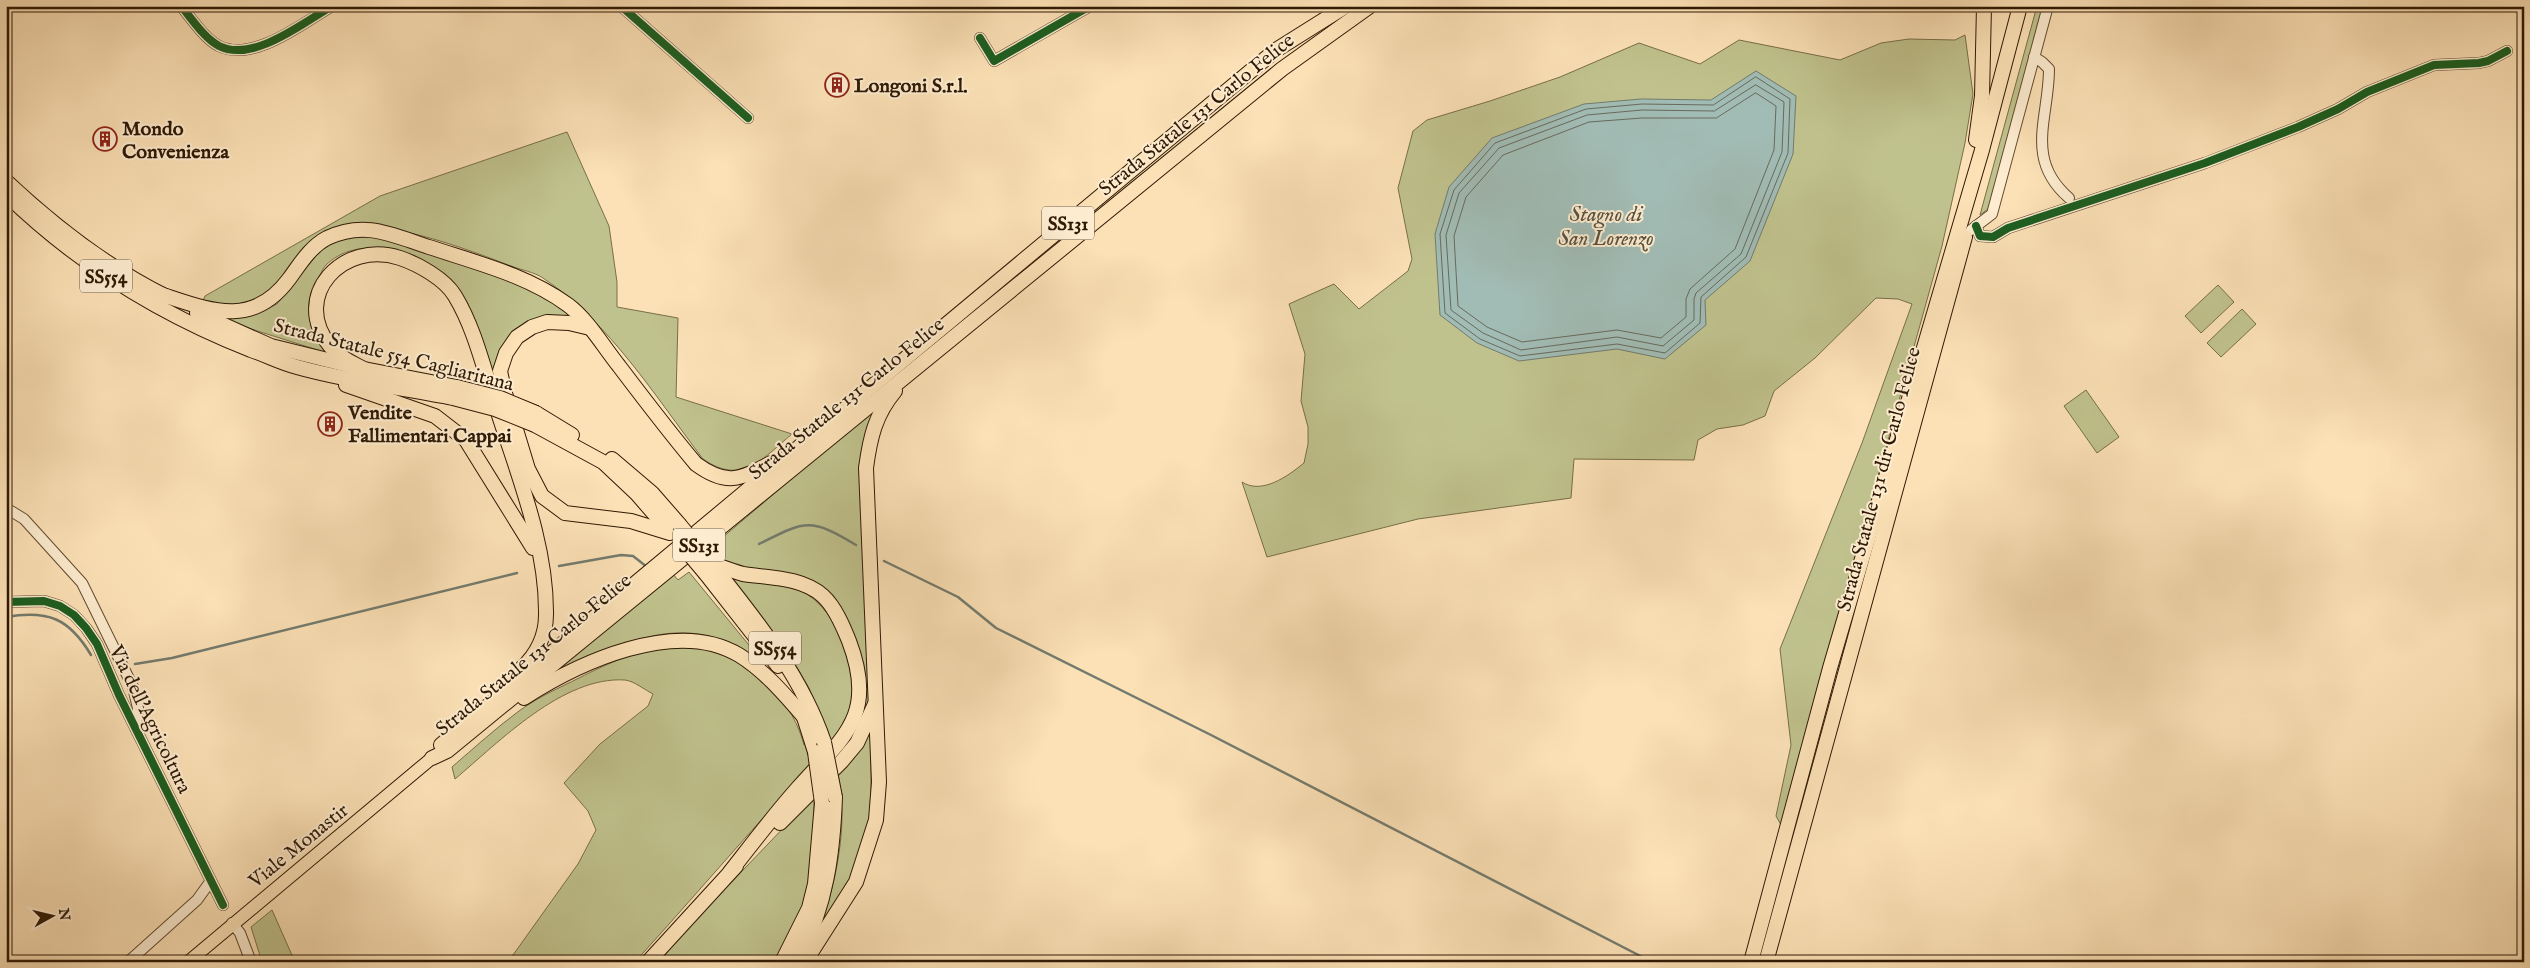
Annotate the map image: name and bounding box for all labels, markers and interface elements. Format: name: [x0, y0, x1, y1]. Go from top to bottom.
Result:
street label: Strada Statale 131 Carlo Felice: [1094, 28, 1300, 202]
building icon: Longoni S.r.l.: [824, 72, 850, 98]
place label: Longoni S.r.l.: [854, 74, 968, 99]
place label: Mondo Convenienza: [122, 117, 229, 165]
building icon: Mondo Convenienza: [92, 126, 118, 152]
water label: Stagno di San Lorenzo: [1558, 202, 1654, 253]
road number: SS131: [1042, 207, 1094, 240]
road number: SS554: [80, 260, 132, 292]
street label: Strada Statale 131 Carlo Felice: [744, 312, 950, 486]
street label: Strada Statale 554 Cagliaritana: [271, 314, 516, 397]
street label: Strada Statale 131 dir Carlo Felice: [1832, 345, 1927, 614]
place label: Vendite Fallimentari Cappai: [347, 401, 512, 449]
building icon: Vendite Fallimentari Cappai: [317, 411, 343, 437]
road number: SS131: [673, 528, 725, 562]
street label: Strada Statale 131 Carlo Felice: [431, 568, 637, 742]
road number: SS554: [749, 632, 801, 664]
street label: Via dell'Agricoltura: [102, 641, 197, 798]
street label: Viale Monastir: [243, 798, 354, 895]
north arrow: [28, 890, 78, 940]
text: N: [54, 906, 74, 922]

